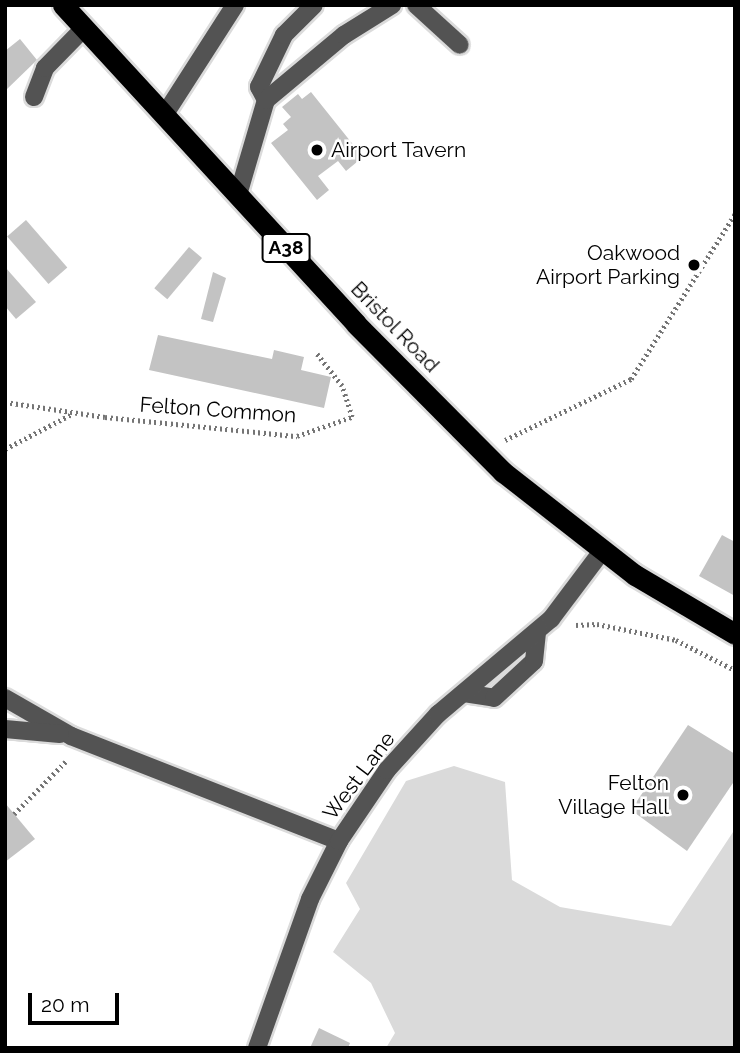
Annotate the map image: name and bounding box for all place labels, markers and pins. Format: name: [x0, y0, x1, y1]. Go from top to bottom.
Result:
place label: Airport Tavern: [331, 137, 467, 163]
marker: Airport Tavern: [309, 142, 325, 158]
place label: Oakwood Airport Parking: [536, 240, 680, 290]
marker: Oakwood Airport Parking: [686, 257, 702, 273]
place label: Felton Village Hall: [558, 770, 669, 820]
marker: Felton Village Hall: [675, 787, 691, 803]

